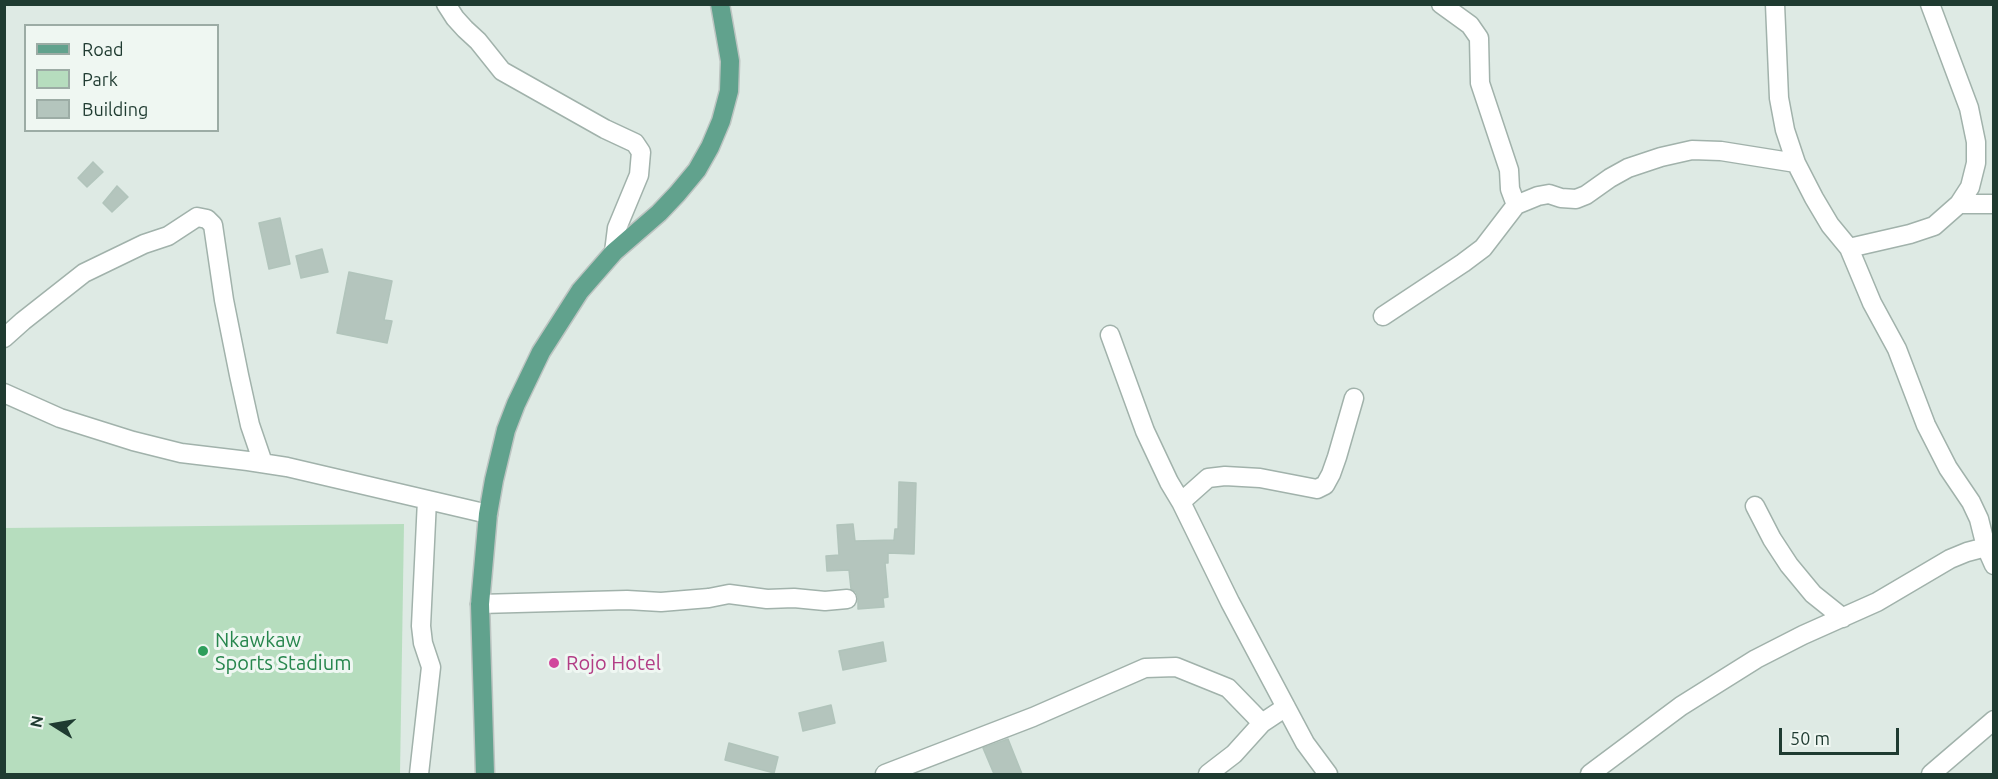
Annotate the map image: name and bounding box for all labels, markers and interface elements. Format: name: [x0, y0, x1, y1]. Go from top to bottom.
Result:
legend: [24, 24, 219, 132]
text: Road: [82, 39, 124, 59]
text: Park: [82, 69, 118, 89]
text: Building: [82, 99, 148, 119]
place label: Nkawkaw Sports Stadium: [215, 628, 351, 675]
marker: Nkawkaw Sports Stadium: [196, 644, 210, 658]
place label: Rojo Hotel: [566, 651, 661, 675]
marker: Rojo Hotel: [547, 656, 561, 670]
north arrow: [24, 695, 84, 755]
text: N: [26, 714, 46, 729]
scale bar: [1782, 716, 1902, 754]
text: 50 m: [1790, 728, 1830, 748]

